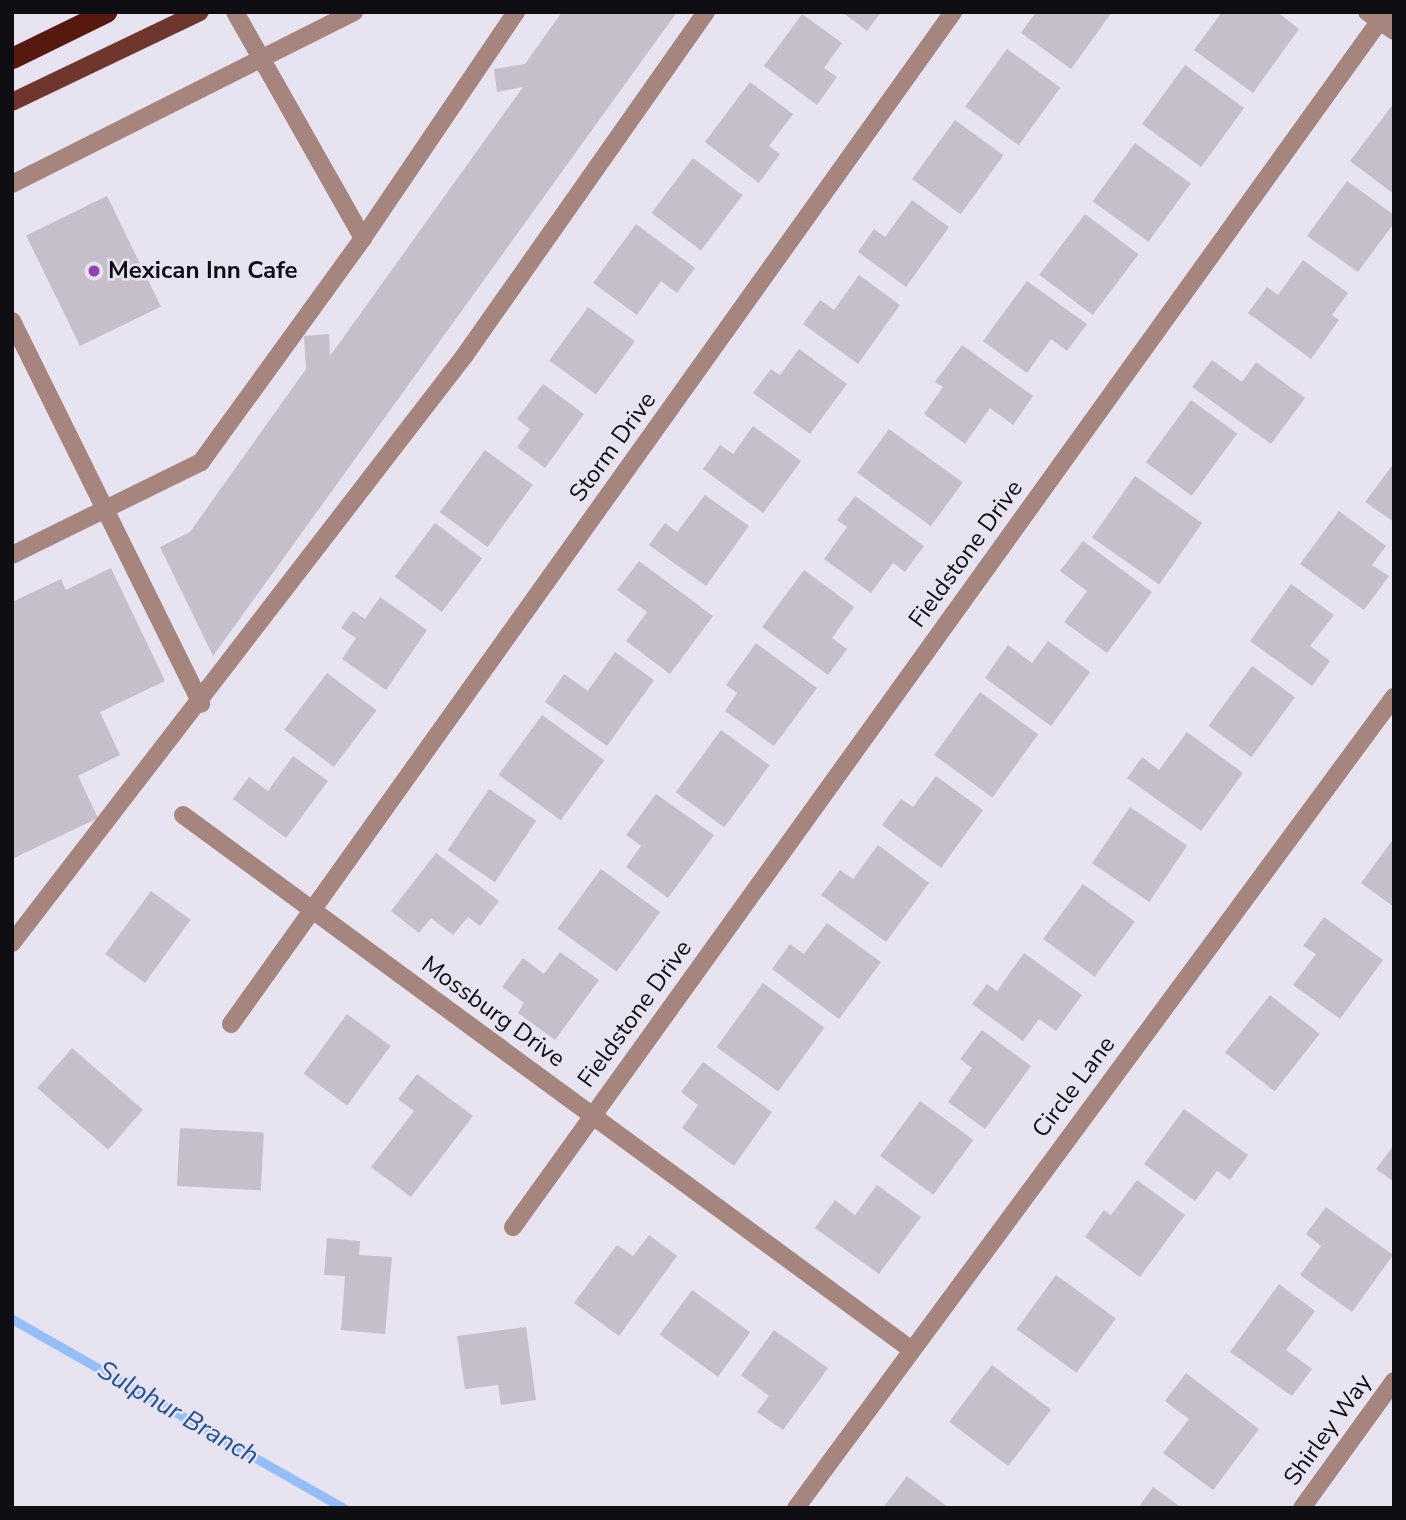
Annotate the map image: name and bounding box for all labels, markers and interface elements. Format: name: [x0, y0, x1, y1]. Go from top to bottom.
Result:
place label: Mexican Inn Cafe: [108, 257, 298, 285]
marker: Mexican Inn Cafe: [86, 263, 102, 279]
street label: Storm Drive: [564, 387, 662, 507]
street label: Fieldstone Drive: [903, 475, 1029, 633]
street label: Fieldstone Drive: [572, 935, 698, 1093]
street label: Mossburg Drive: [416, 950, 570, 1074]
street label: Circle Lane: [1027, 1031, 1121, 1143]
water label: Sulphur Branch: [92, 1354, 264, 1472]
street label: Shirley Way: [1278, 1369, 1378, 1491]

